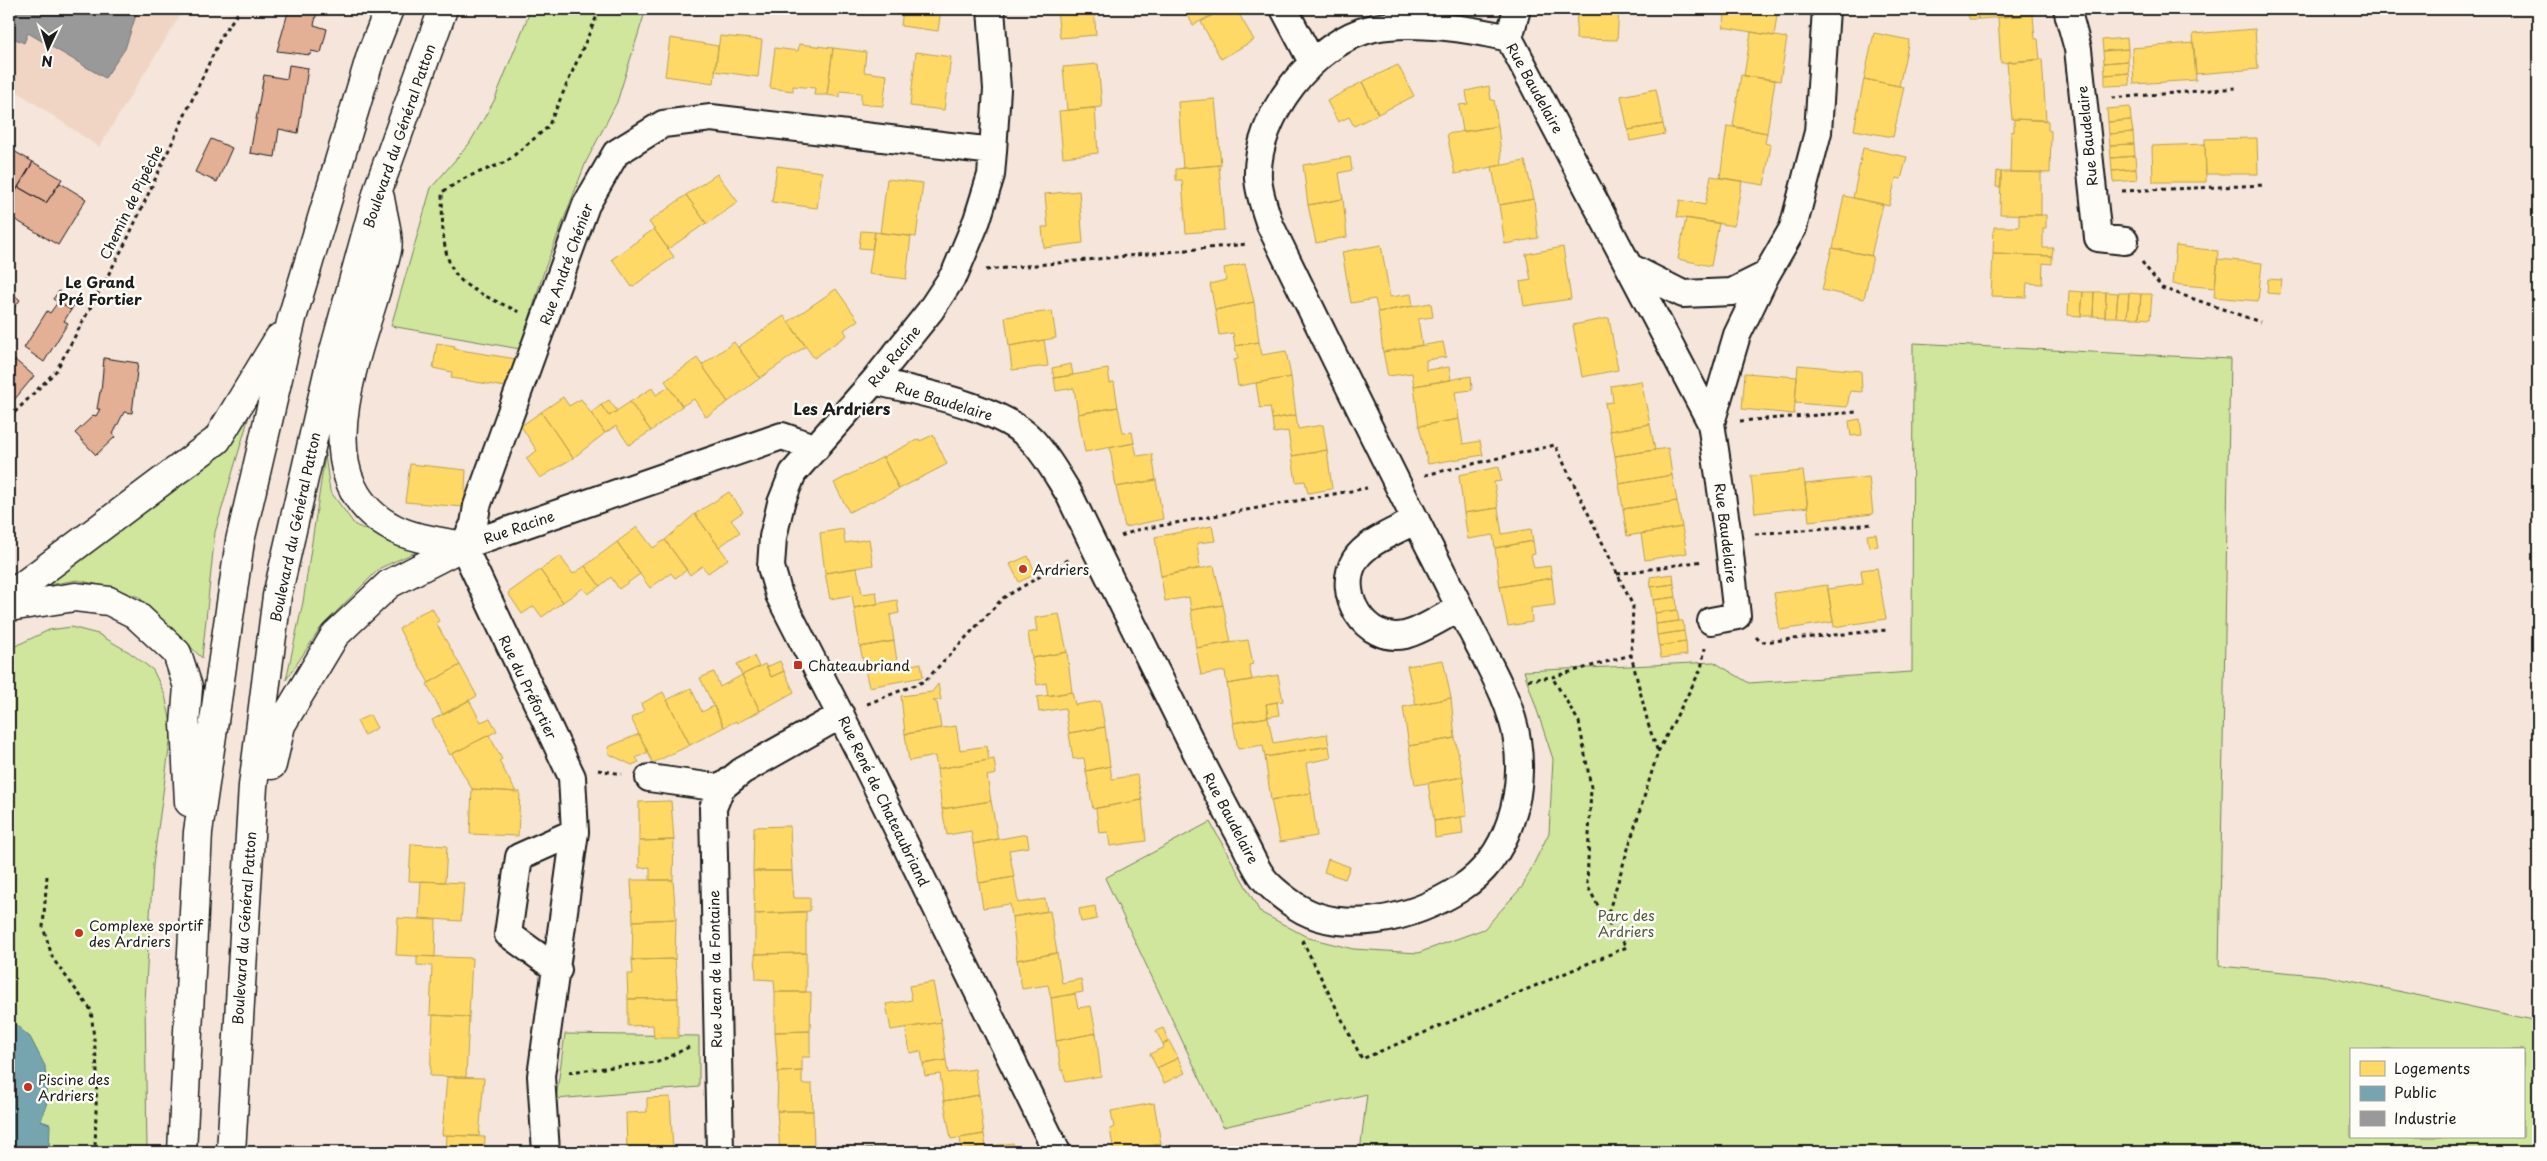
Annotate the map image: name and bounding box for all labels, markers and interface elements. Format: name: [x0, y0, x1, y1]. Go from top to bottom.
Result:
north arrow: [22, 22, 72, 72]
street label: Rue Baudelaire: [1501, 39, 1569, 137]
street label: Boulevard du Général Patton: [358, 41, 440, 231]
text: N: [41, 51, 53, 72]
street label: Rue Baudelaire: [2071, 85, 2103, 187]
street label: Chemin de Pipêche: [94, 141, 168, 263]
street label: Rue André Chénier: [534, 200, 598, 328]
district label: Le Grand Pré Fortier: [58, 270, 142, 310]
street label: Rue Racine: [863, 321, 925, 391]
street label: Rue Baudelaire: [893, 376, 995, 426]
district label: Les Ardriers: [794, 396, 891, 420]
street label: Boulevard du Général Patton: [265, 430, 325, 624]
street label: Rue Baudelaire: [1709, 482, 1743, 584]
street label: Rue Racine: [481, 505, 557, 549]
place label: Ardriers: [1033, 559, 1089, 580]
marker: Ardriers: [1017, 563, 1029, 575]
street label: Rue du Préfortier: [494, 631, 563, 743]
place label: Chateaubriand: [808, 655, 910, 676]
marker: Chateaubriand: [792, 659, 804, 671]
street label: Rue René de Chateaubriand: [833, 712, 935, 890]
street label: Rue Baudelaire: [1198, 769, 1264, 867]
street label: Boulevard du Général Patton: [227, 831, 261, 1025]
street label: Rue Jean de la Fontaine: [703, 890, 727, 1048]
park label: Parc des Ardriers: [1597, 905, 1655, 942]
place label: Complexe sportif des Ardriers: [89, 915, 204, 952]
marker: Complexe sportif des Ardriers: [73, 927, 85, 939]
legend: [2350, 1048, 2524, 1138]
text: Logements: [2394, 1056, 2470, 1079]
place label: Piscine des Ardriers: [38, 1069, 110, 1106]
text: Public: [2394, 1080, 2437, 1103]
marker: Piscine des Ardriers: [22, 1081, 34, 1093]
text: Industrie: [2394, 1106, 2456, 1129]

